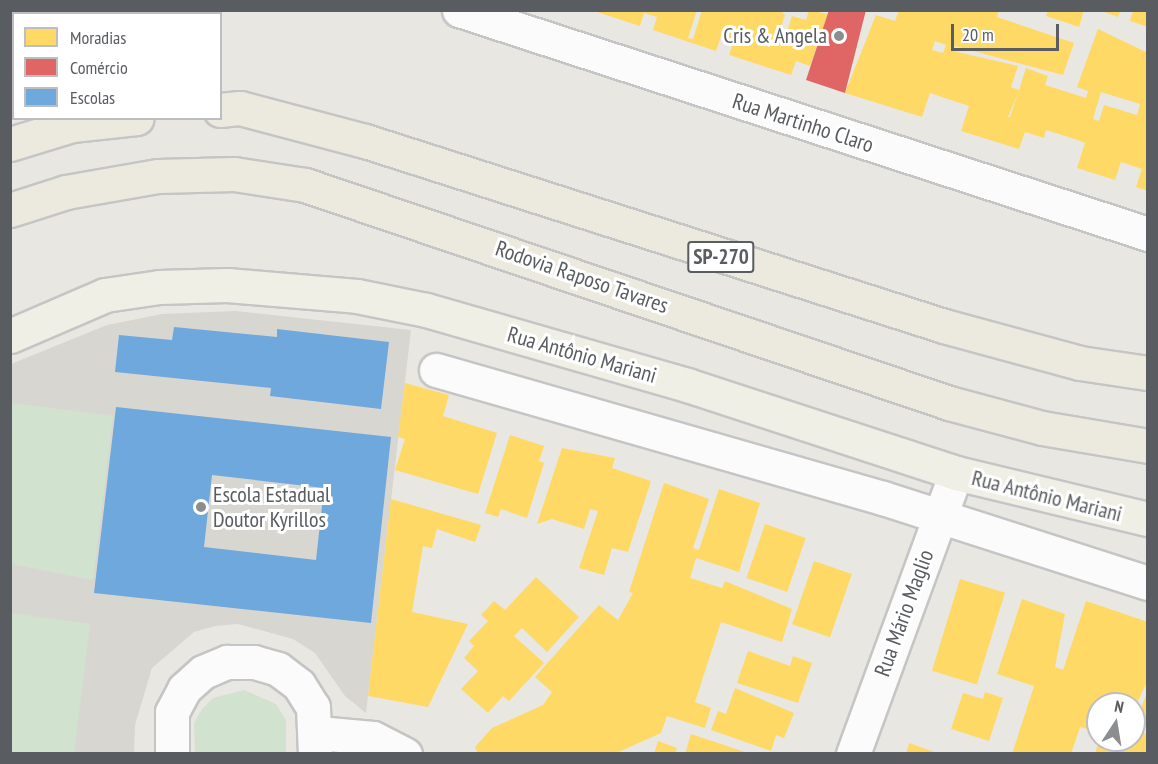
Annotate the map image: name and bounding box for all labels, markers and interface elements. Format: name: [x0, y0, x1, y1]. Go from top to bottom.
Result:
legend: [12, 12, 222, 120]
scale bar: [954, 12, 1062, 50]
place label: Cris & Angela: [723, 23, 827, 49]
text: 20 m: [962, 23, 994, 46]
text: Moradias: [70, 26, 126, 49]
marker: Cris & Angela: [832, 29, 846, 43]
text: Comércio: [70, 56, 128, 79]
text: Escolas: [70, 86, 115, 109]
street label: Rua Martinho Claro: [729, 88, 877, 158]
street label: Rodovia Raposo Tavares: [492, 235, 672, 319]
road number: SP-270: [686, 239, 756, 275]
street label: Rua Antônio Mariani: [504, 321, 660, 389]
street label: Rua Antônio Mariani: [969, 465, 1125, 527]
place label: Escola Estadual Doutor Kyrillos: [213, 481, 330, 532]
marker: Escola Estadual Doutor Kyrillos: [194, 500, 208, 514]
street label: Rua Mário Maglio: [869, 546, 939, 680]
north arrow: [1086, 692, 1146, 752]
text: N: [1113, 696, 1126, 717]

